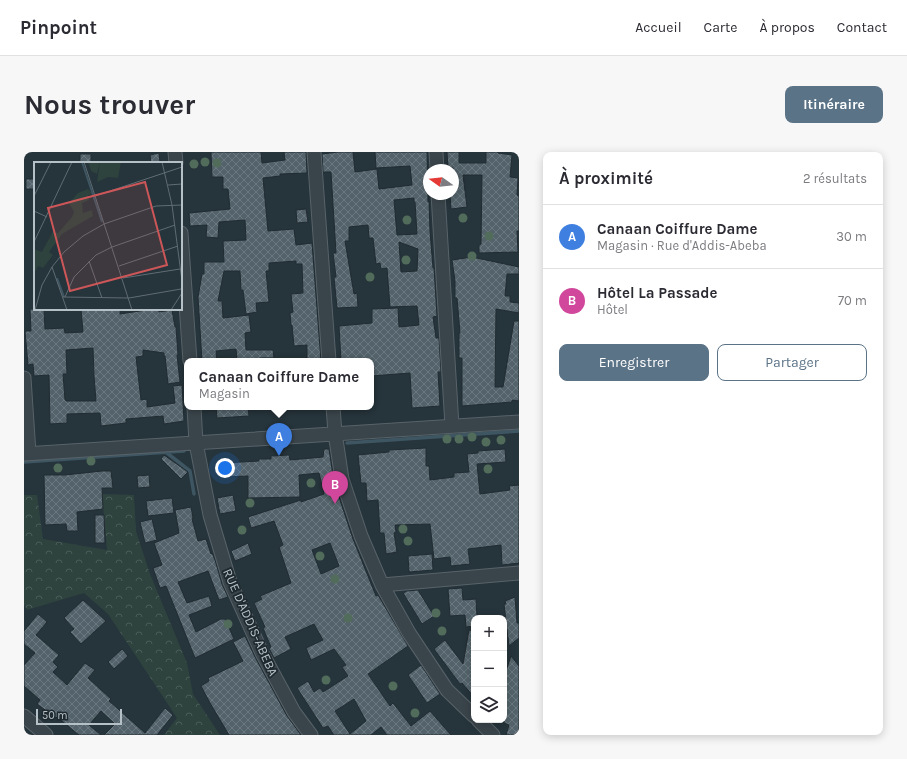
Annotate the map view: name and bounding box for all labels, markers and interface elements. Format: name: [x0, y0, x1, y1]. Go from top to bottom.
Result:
text: Pinpoint: [20, 17, 97, 39]
text: Accueil: [635, 19, 682, 36]
text: Carte: [704, 19, 737, 36]
text: À propos: [759, 19, 815, 36]
text: Contact: [837, 19, 887, 36]
button: Itinéraire: [785, 86, 883, 123]
text: Nous trouver: [24, 88, 195, 121]
inset map: [34, 162, 182, 310]
north arrow: [423, 164, 459, 200]
text: À proximité: [559, 168, 653, 188]
text: 2 résultats: [803, 171, 867, 186]
text: Canaan Coiffure Dame: [597, 220, 758, 238]
text: A: [568, 229, 576, 244]
text: 30 m: [836, 229, 867, 244]
text: Magasin · Rue d'Addis-Abeba: [597, 238, 767, 253]
text: Hôtel La Passade: [597, 284, 718, 302]
text: B: [568, 293, 576, 308]
text: 70 m: [838, 293, 867, 308]
text: Hôtel: [597, 302, 628, 317]
button: Enregistrer: [559, 344, 709, 381]
button: Partager: [717, 344, 867, 381]
popup: [184, 358, 374, 410]
text: Canaan Coiffure Dame: [199, 368, 359, 386]
text: Magasin: [199, 386, 250, 401]
pin: A: [266, 423, 292, 456]
your location: [215, 458, 235, 478]
pin: B: [322, 471, 348, 504]
street label: RUE D'ADDIS-ABEBA: [220, 566, 281, 679]
map controls: [471, 615, 507, 723]
button: +: [471, 615, 507, 651]
button: −: [471, 651, 507, 687]
button: layers: [471, 687, 507, 723]
scale bar: [36, 707, 122, 726]
text: 50 m: [42, 709, 68, 722]

